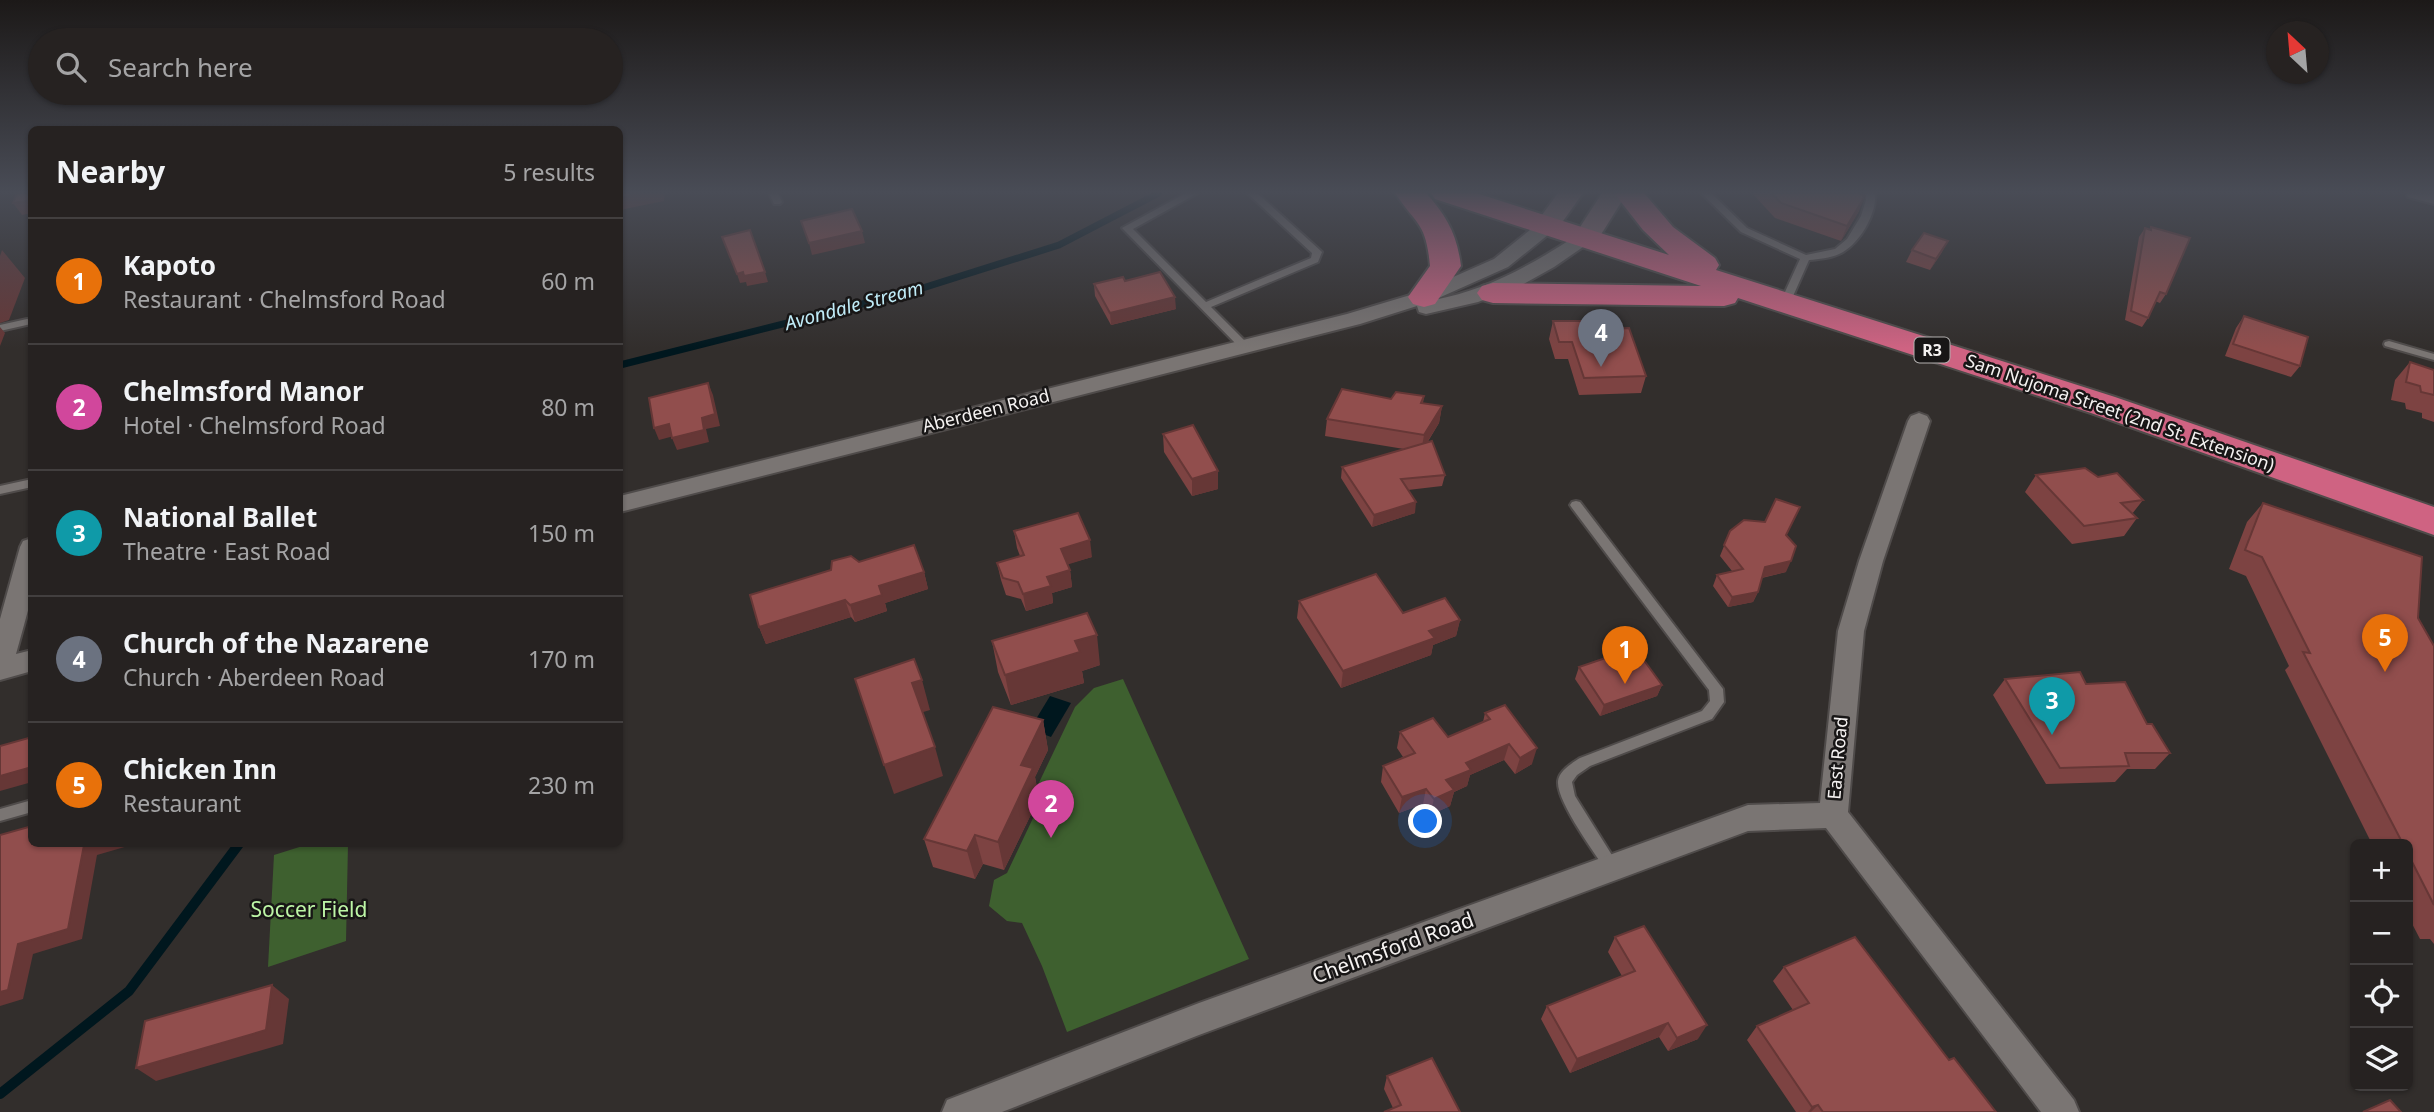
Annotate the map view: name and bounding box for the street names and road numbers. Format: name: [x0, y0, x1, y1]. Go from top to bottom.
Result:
road number: R3: [1914, 338, 1950, 362]
street label: Sam Nujoma Street (2nd St. Extension): [1963, 348, 2278, 476]
street label: Aberdeen Road: [920, 383, 1052, 437]
street label: East Road: [1821, 715, 1853, 800]
street label: Chelmsford Road: [1308, 905, 1477, 989]

